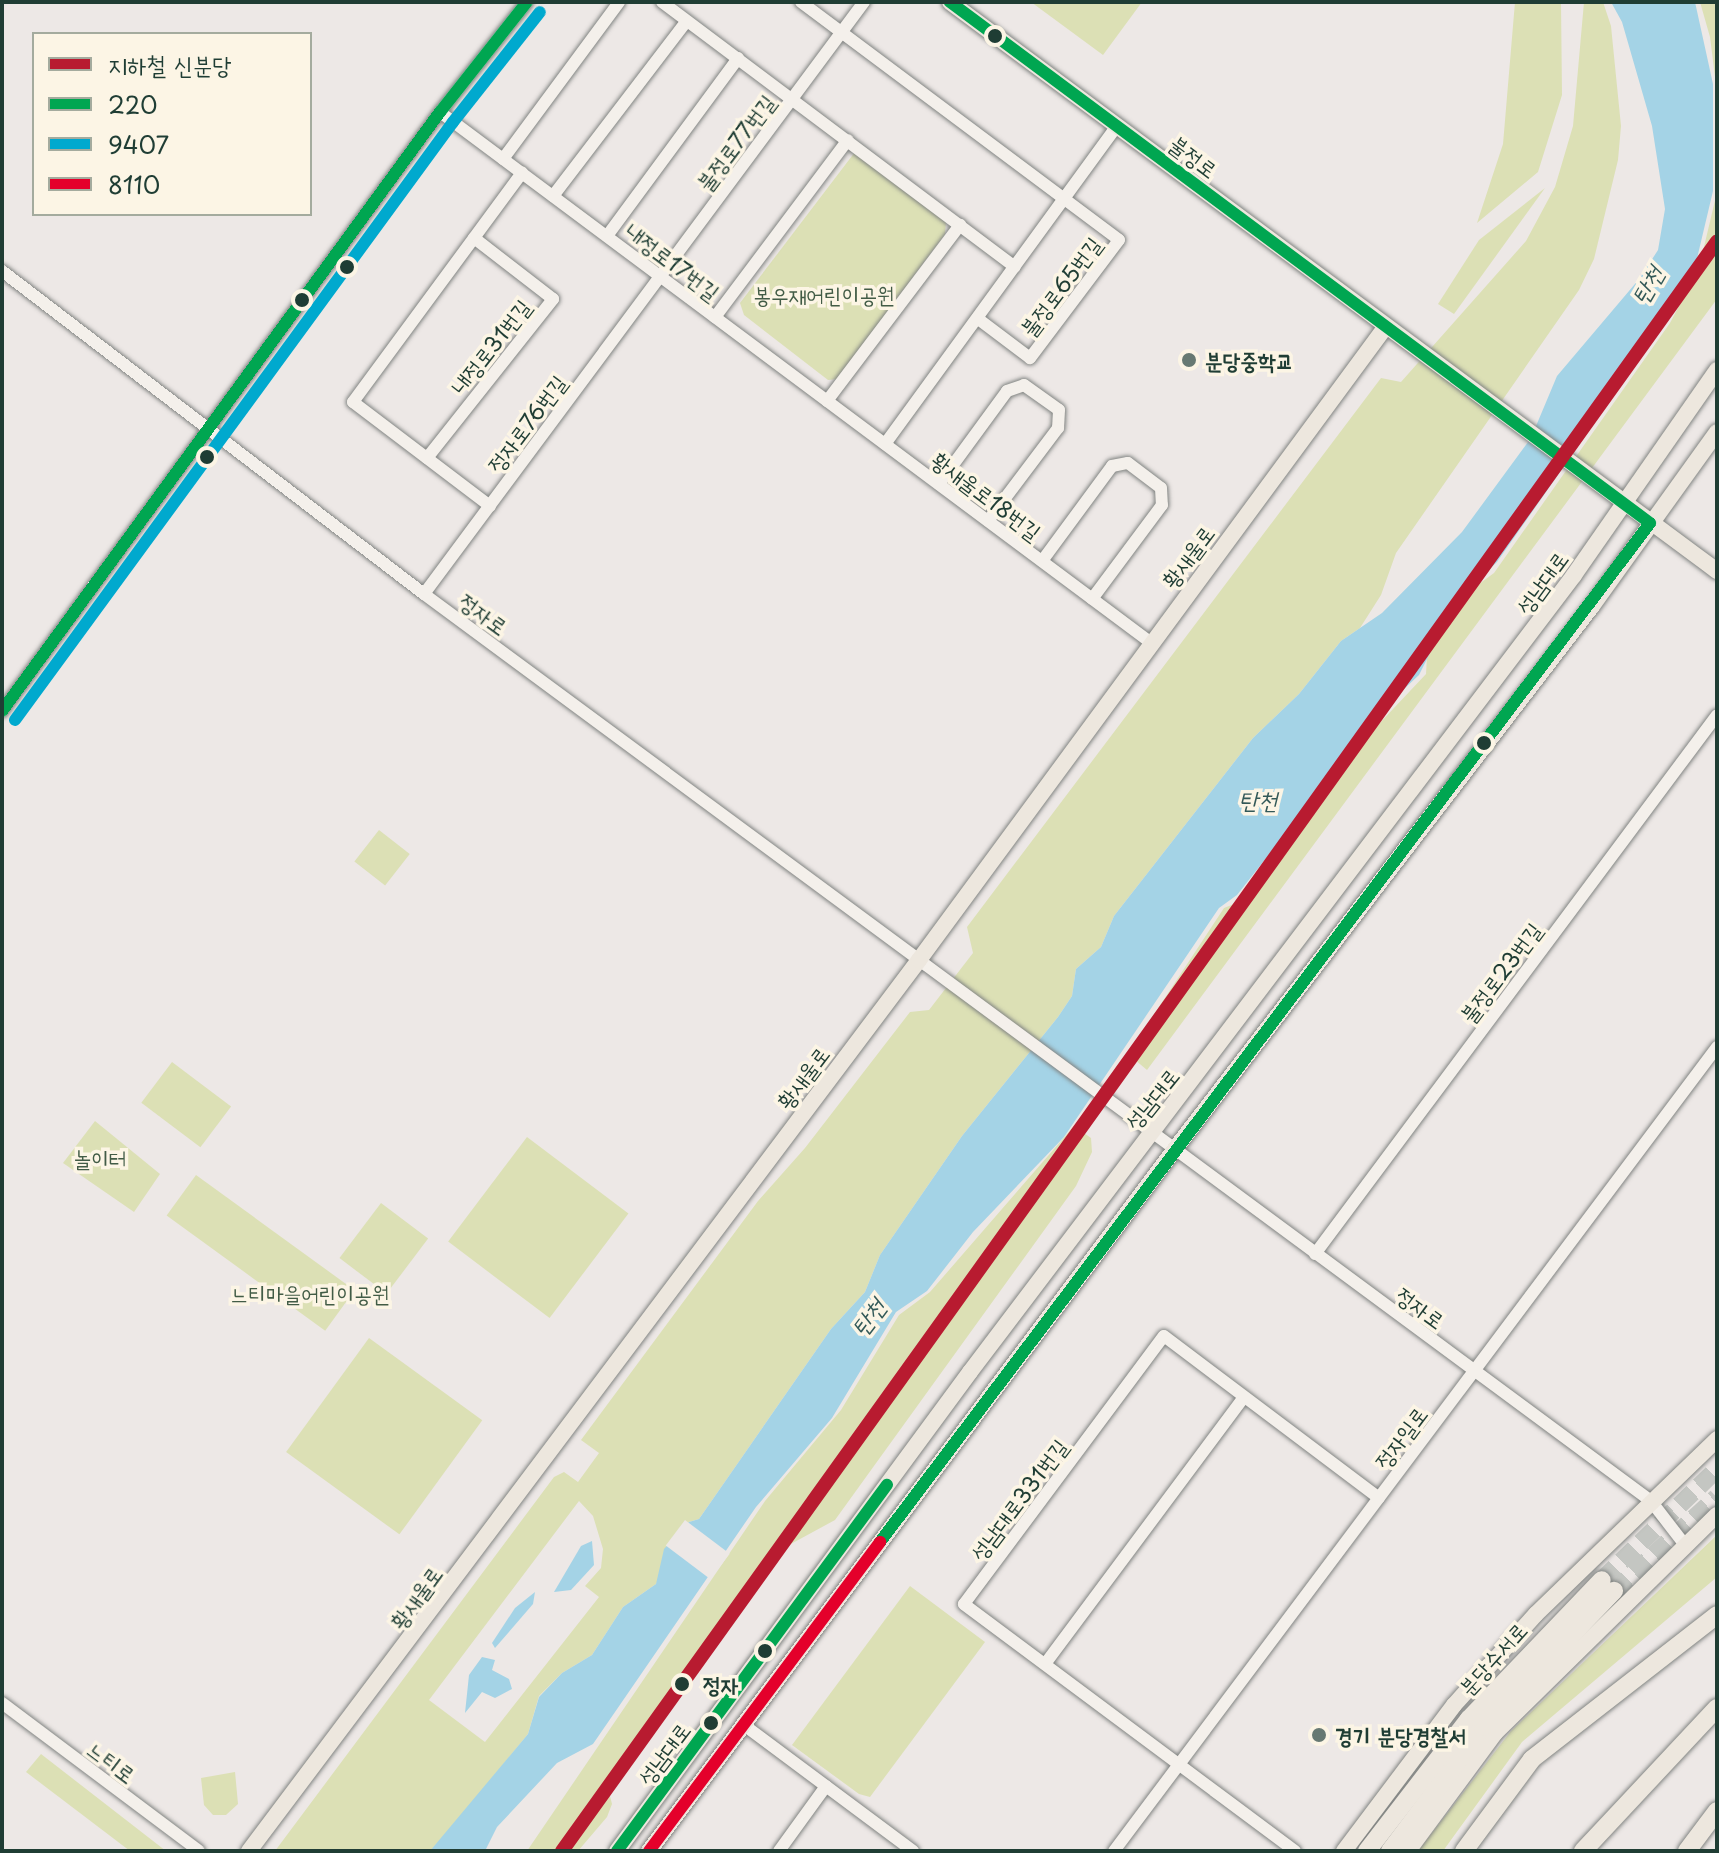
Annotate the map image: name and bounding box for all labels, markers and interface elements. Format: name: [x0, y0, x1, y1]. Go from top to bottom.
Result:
unlabelled marker: [987, 28, 1003, 44]
legend: [32, 32, 312, 216]
text: 지하철 신분당: [108, 46, 232, 82]
text: 220: [108, 86, 158, 122]
street label: 불정로77번길: [690, 89, 780, 195]
text: 9407: [108, 126, 169, 162]
street label: 불정로: [1165, 129, 1223, 183]
text: 8110: [108, 166, 160, 202]
street label: 내정로17번길: [621, 217, 725, 305]
street label: 불정로65번길: [1014, 231, 1106, 341]
unlabelled marker: [339, 259, 355, 275]
water label: 탄천: [1625, 261, 1669, 309]
park label: 봉우재어린이공원: [753, 281, 895, 307]
unlabelled marker: [294, 292, 310, 308]
street label: 내정로31번길: [445, 293, 535, 399]
place label: 분당중학교: [1205, 347, 1294, 373]
marker: 분당중학교: [1180, 351, 1198, 369]
street label: 정자로76번길: [481, 369, 571, 477]
street label: 황새울로18번길: [927, 445, 1047, 545]
unlabelled marker: [199, 449, 215, 465]
street label: 황새울로: [1155, 520, 1219, 592]
street label: 성남대로: [1510, 546, 1572, 618]
street label: 정자로: [455, 587, 513, 639]
unlabelled marker: [1476, 735, 1492, 751]
water label: 탄천: [1239, 786, 1277, 814]
street label: 불정로23번길: [1454, 917, 1546, 1027]
street label: 황새울로: [770, 1041, 834, 1113]
street label: 성남대로: [1118, 1062, 1184, 1134]
park label: 놀이터: [73, 1145, 127, 1171]
park label: 느티마을어린이공원: [230, 1280, 390, 1306]
street label: 정자로: [1392, 1281, 1450, 1333]
water label: 탄천: [845, 1293, 891, 1341]
street label: 정자일로: [1368, 1401, 1432, 1473]
street label: 성남대로331번길: [964, 1433, 1072, 1565]
street label: 황새울로: [384, 1561, 446, 1633]
street label: 분당수서로: [1453, 1616, 1531, 1700]
unlabelled marker: [757, 1643, 773, 1659]
marker: 정자: [668, 1670, 696, 1698]
place label: 정자: [703, 1671, 738, 1697]
unlabelled marker: [703, 1715, 719, 1731]
street label: 성남대로: [631, 1717, 695, 1789]
place label: 경기 분당경찰서: [1335, 1722, 1466, 1748]
marker: 경기 분당경찰서: [1310, 1726, 1328, 1744]
street label: 느티로: [83, 1734, 141, 1788]

